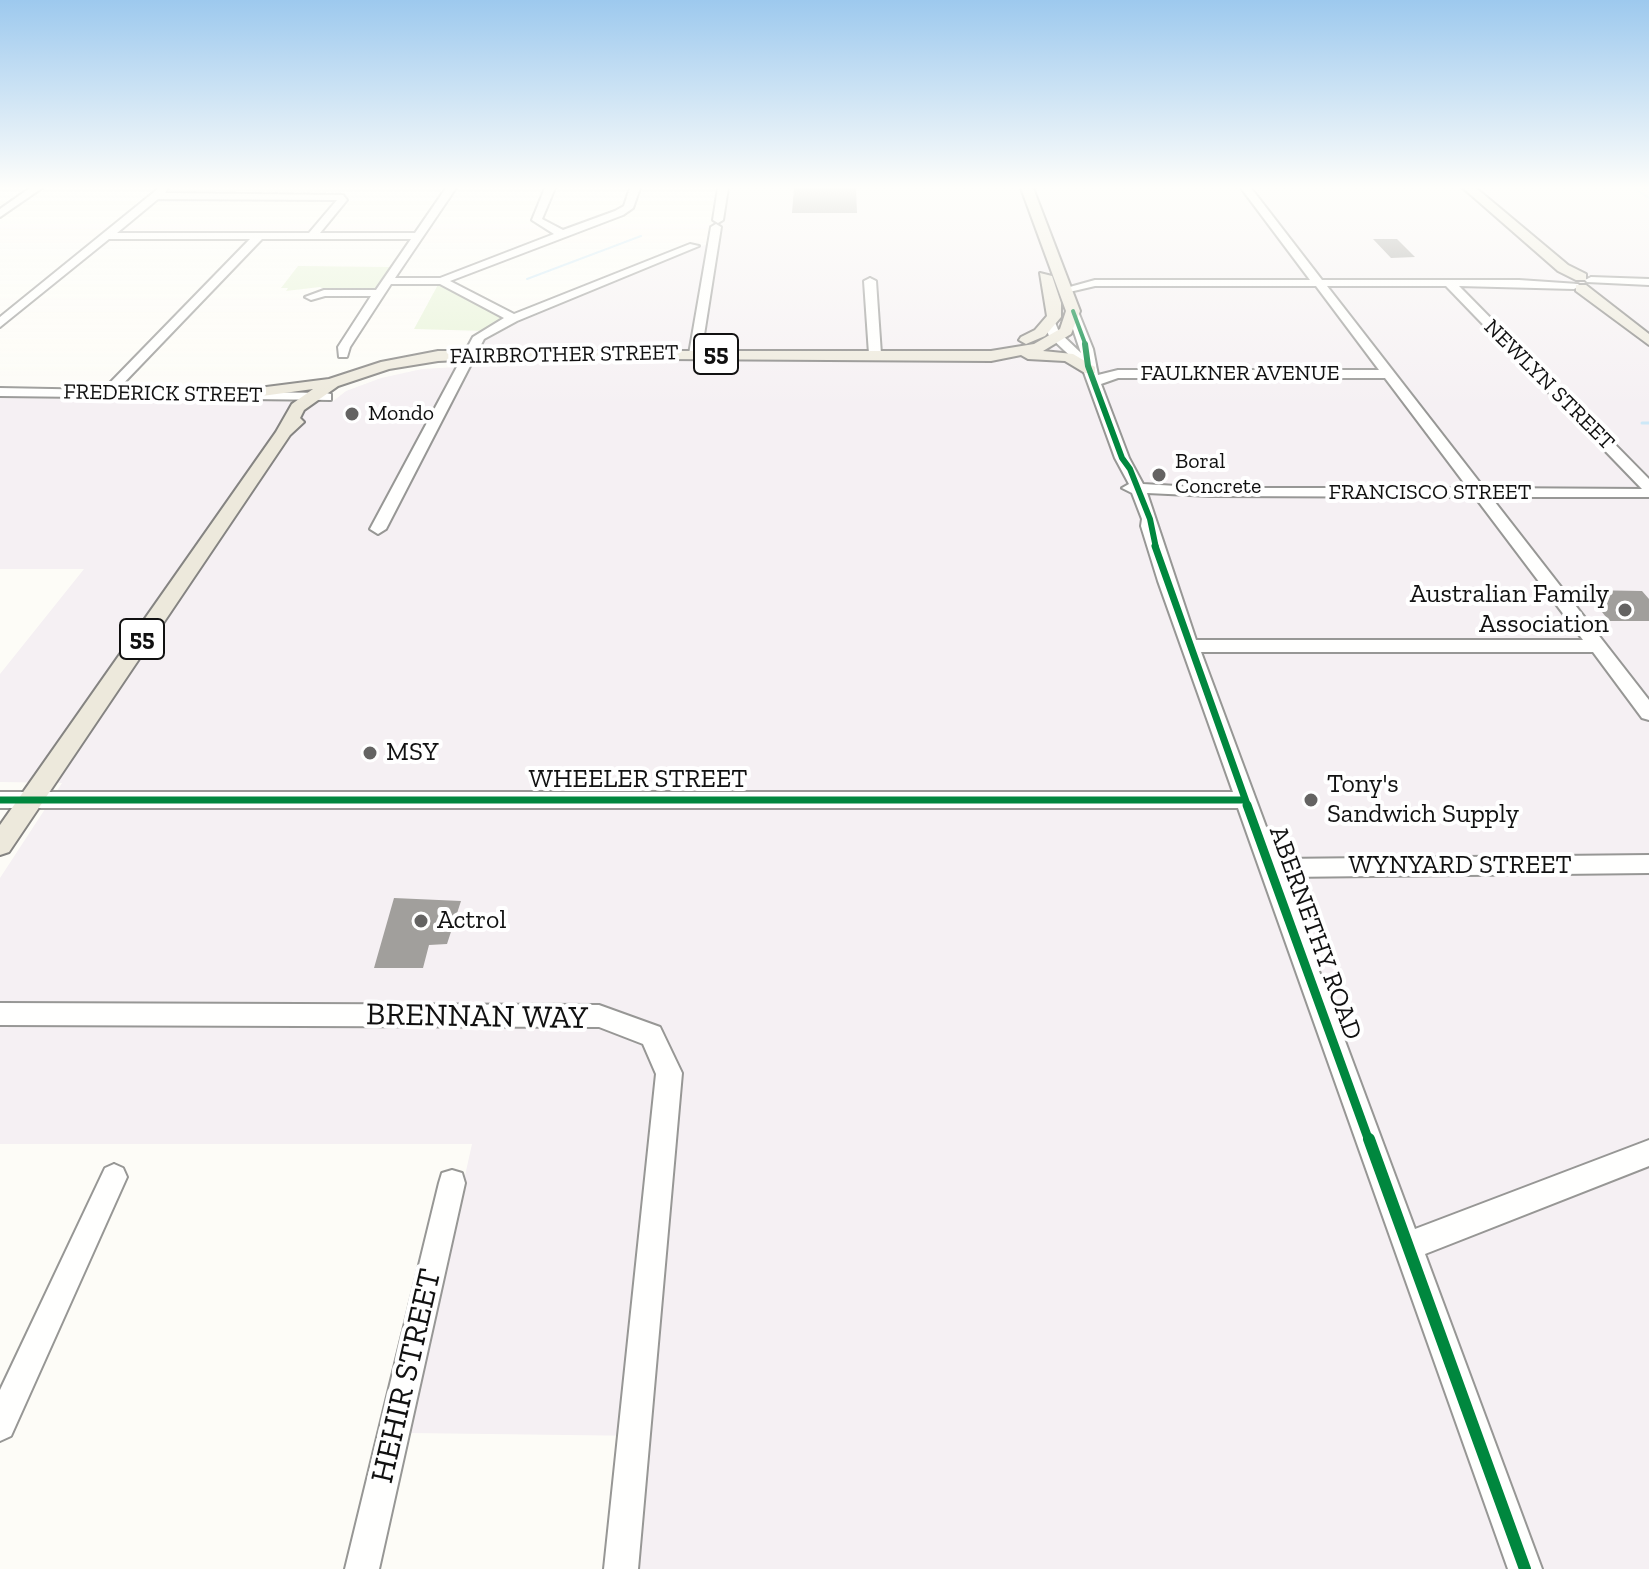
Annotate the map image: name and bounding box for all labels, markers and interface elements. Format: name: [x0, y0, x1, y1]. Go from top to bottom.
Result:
street label: NEWLYN STREET: [1478, 314, 1620, 456]
road number: 55: [694, 334, 738, 374]
street label: FAIRBROTHER STREET: [449, 340, 679, 370]
street label: FAULKNER AVENUE: [1140, 361, 1340, 387]
street label: FREDERICK STREET: [63, 379, 263, 409]
place label: Mondo: [368, 401, 434, 427]
marker: Mondo: [343, 405, 361, 423]
place label: Boral Concrete: [1175, 449, 1261, 500]
marker: Boral Concrete: [1150, 466, 1168, 484]
street label: FRANCISCO STREET: [1329, 480, 1531, 506]
place label: Australian Family Association: [1410, 579, 1609, 640]
marker: Australian Family Association: [1616, 601, 1634, 619]
road number: 55: [120, 619, 164, 659]
place label: MSY: [386, 737, 439, 769]
marker: MSY: [361, 744, 379, 762]
street label: WHEELER STREET: [529, 764, 747, 796]
place label: Tony's Sandwich Supply: [1327, 769, 1519, 830]
marker: Tony's Sandwich Supply: [1302, 791, 1320, 809]
street label: ABERNETHY ROAD: [1262, 822, 1368, 1044]
street label: WYNYARD STREET: [1348, 850, 1572, 882]
place label: Actrol: [437, 905, 506, 937]
marker: Actrol: [412, 912, 430, 930]
street label: BRENNAN WAY: [366, 996, 588, 1038]
street label: HEHIR STREET: [364, 1265, 450, 1487]

